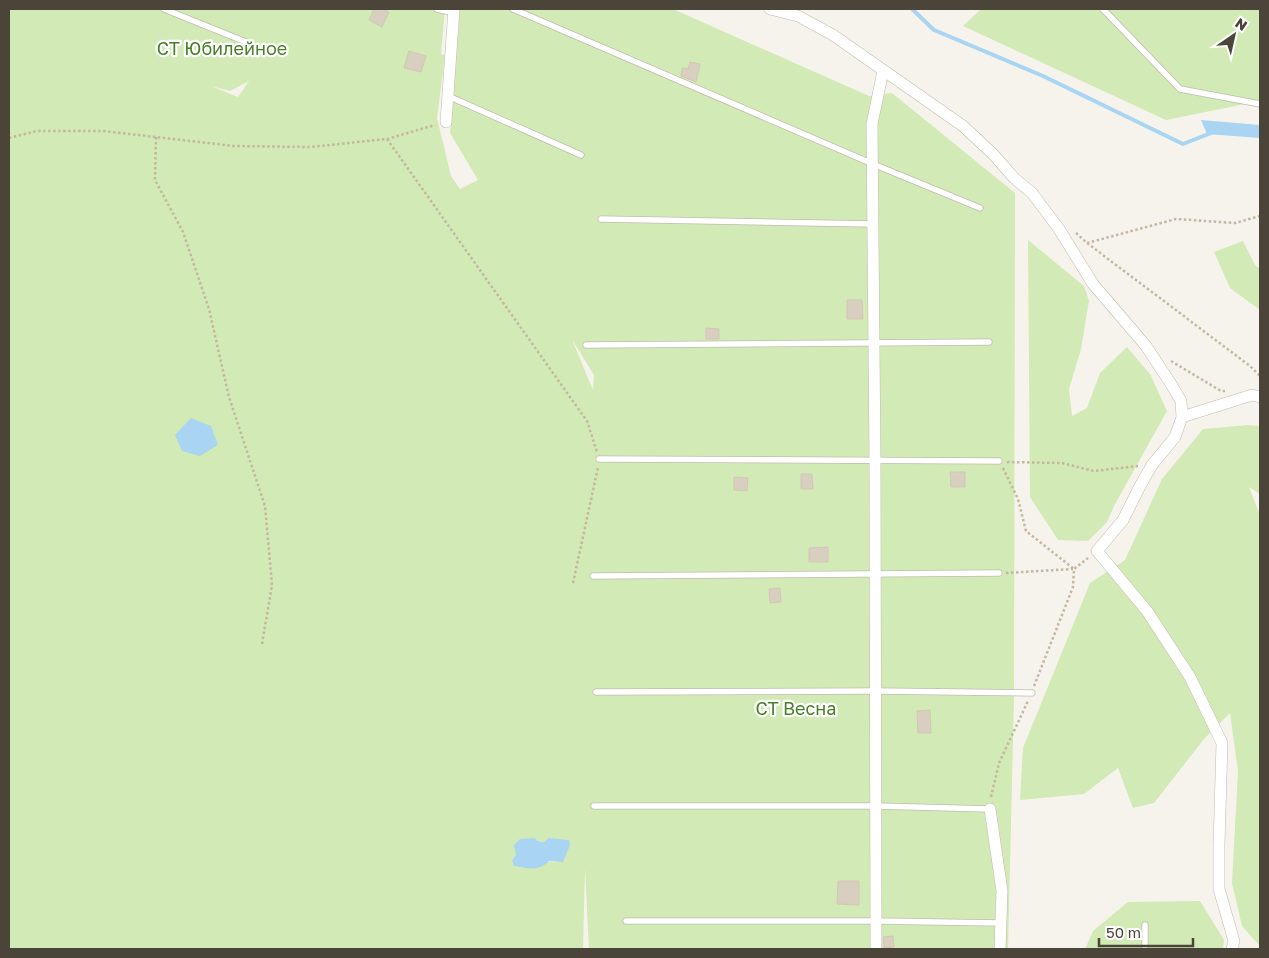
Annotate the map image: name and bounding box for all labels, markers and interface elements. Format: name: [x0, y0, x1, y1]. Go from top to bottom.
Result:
north arrow: [1209, 10, 1259, 60]
text: N: [1232, 14, 1251, 34]
park label: СТ Юбилейное: [157, 37, 287, 59]
park label: СТ Весна: [756, 697, 837, 719]
scale bar: [1099, 916, 1193, 948]
text: 50 m: [1106, 923, 1141, 941]

